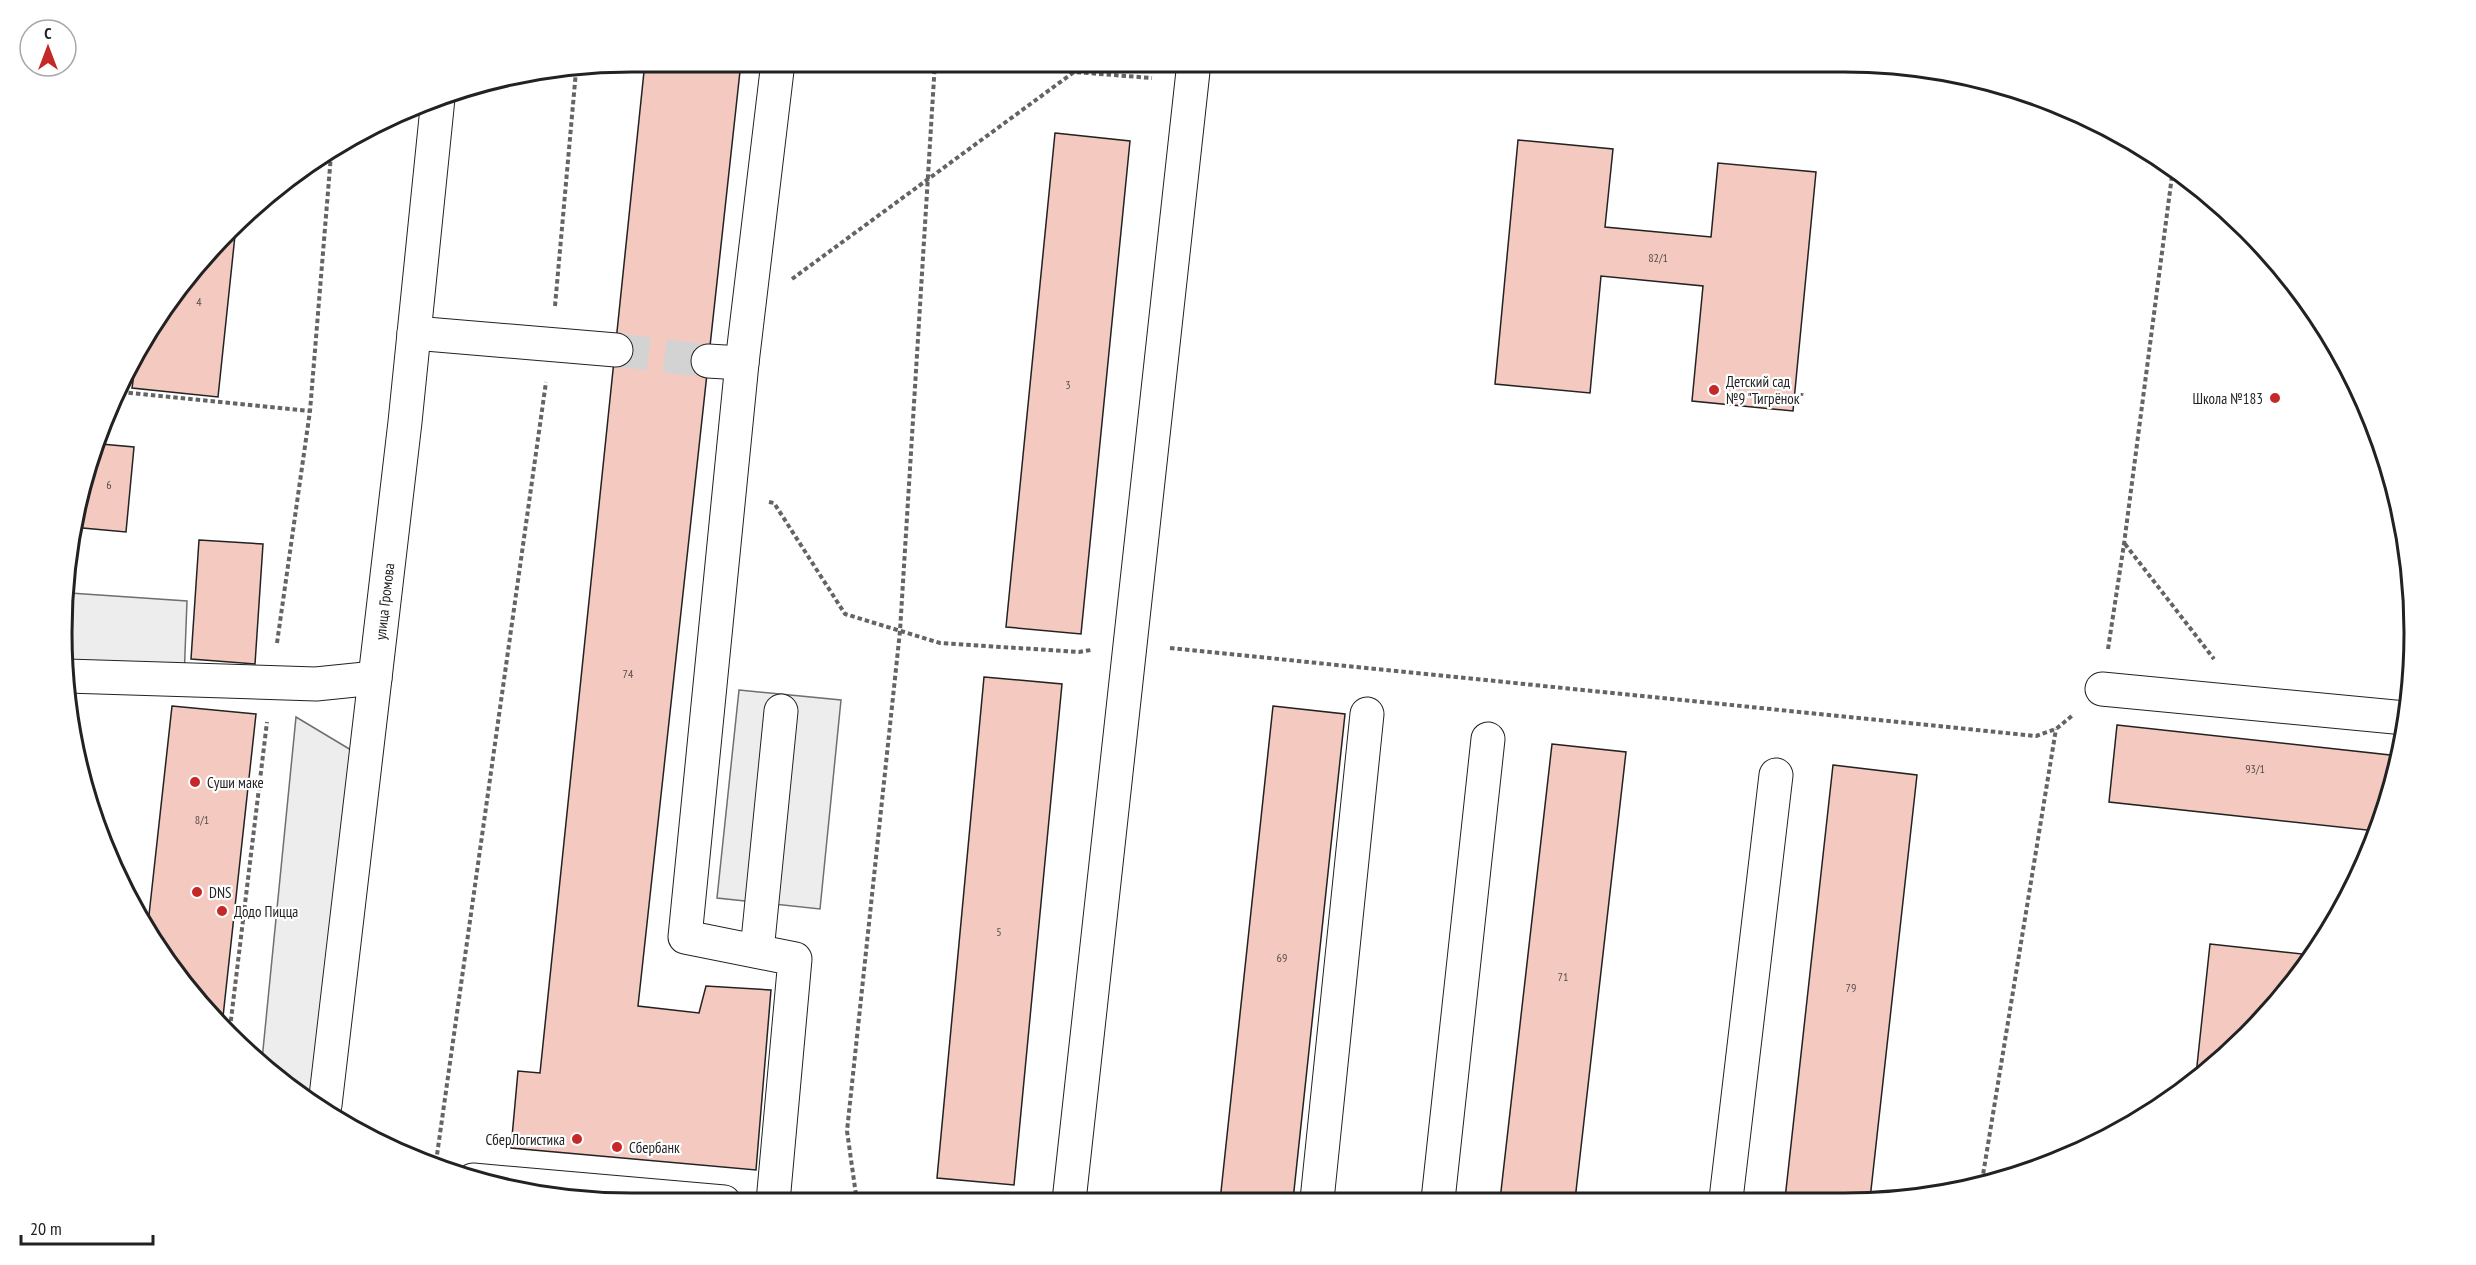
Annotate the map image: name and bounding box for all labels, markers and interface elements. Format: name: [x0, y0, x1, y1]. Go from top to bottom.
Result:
north arrow: [18, 18, 78, 78]
text: С: [44, 23, 52, 43]
house number: 82/1: [1648, 250, 1668, 265]
house number: 4: [196, 294, 202, 309]
place label: Детский сад №9 "Тигрёнок": [1726, 372, 1804, 408]
house number: 3: [1065, 377, 1071, 392]
marker: Детский сад №9 "Тигрёнок": [1707, 383, 1721, 397]
place label: Школа №183: [2192, 389, 2263, 408]
marker: Школа №183: [2268, 391, 2282, 405]
house number: 6: [106, 477, 112, 492]
street label: улица Громова: [370, 562, 398, 641]
house number: 74: [623, 666, 634, 681]
house number: 93/1: [2245, 761, 2265, 776]
place label: Суши маке: [207, 773, 264, 792]
marker: Суши маке: [188, 775, 202, 789]
house number: 8/1: [195, 812, 209, 827]
place label: DNS: [209, 883, 231, 902]
marker: DNS: [190, 885, 204, 899]
place label: Додо Пицца: [234, 902, 298, 921]
marker: Додо Пицца: [215, 904, 229, 918]
house number: 5: [996, 924, 1002, 939]
house number: 69: [1277, 950, 1287, 965]
house number: 71: [1558, 969, 1568, 984]
house number: 79: [1846, 980, 1856, 995]
place label: СберЛогистика: [486, 1130, 565, 1149]
marker: СберЛогистика: [570, 1132, 584, 1146]
place label: Сбербанк: [629, 1138, 680, 1157]
marker: Сбербанк: [610, 1140, 624, 1154]
scale bar: [21, 1208, 153, 1246]
text: 20 m: [30, 1217, 62, 1240]

